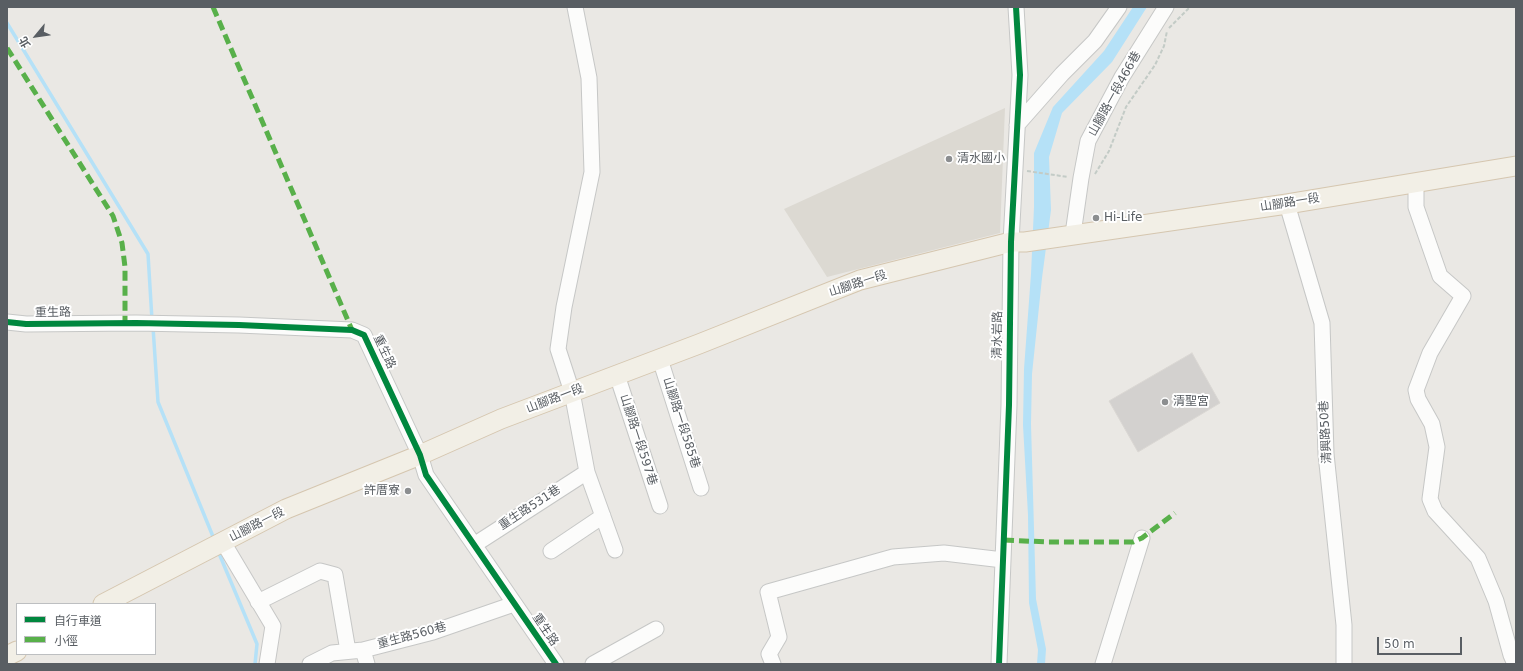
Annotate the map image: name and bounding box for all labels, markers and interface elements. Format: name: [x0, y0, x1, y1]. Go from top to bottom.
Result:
north arrow: [16, 16, 56, 56]
text: 北: [17, 34, 33, 50]
street label: 山腳路一段466巷: [1086, 49, 1144, 139]
place label: 清水國小: [957, 152, 1005, 166]
marker: 清水國小: [944, 154, 954, 164]
street label: 山腳路一段: [1259, 191, 1321, 215]
place label: Hi-Life: [1104, 211, 1142, 225]
marker: Hi-Life: [1091, 213, 1101, 223]
street label: 山腳路一段: [827, 268, 889, 300]
street label: 重生路: [35, 305, 71, 321]
street label: 清水岩路: [990, 311, 1006, 359]
street label: 重生路: [370, 333, 398, 371]
street label: 山腳路一段585巷: [659, 376, 703, 470]
street label: 山腳路一段: [524, 382, 586, 416]
street label: 山腳路一段597巷: [616, 393, 660, 487]
place label: 清聖宮: [1173, 395, 1209, 409]
marker: 清聖宮: [1160, 397, 1170, 407]
street label: 清興路50巷: [1317, 400, 1335, 464]
street label: 重生路531巷: [496, 483, 564, 533]
place label: 許厝寮: [364, 484, 400, 498]
marker: 許厝寮: [403, 486, 413, 496]
street label: 山腳路一段: [227, 505, 287, 545]
legend: [16, 603, 156, 655]
street label: 重生路: [529, 611, 561, 649]
text: 自行車道: [54, 614, 102, 628]
street label: 重生路560巷: [376, 620, 448, 652]
scale bar: [1379, 629, 1464, 655]
text: 小徑: [54, 634, 78, 648]
text: 50 m: [1384, 637, 1415, 651]

